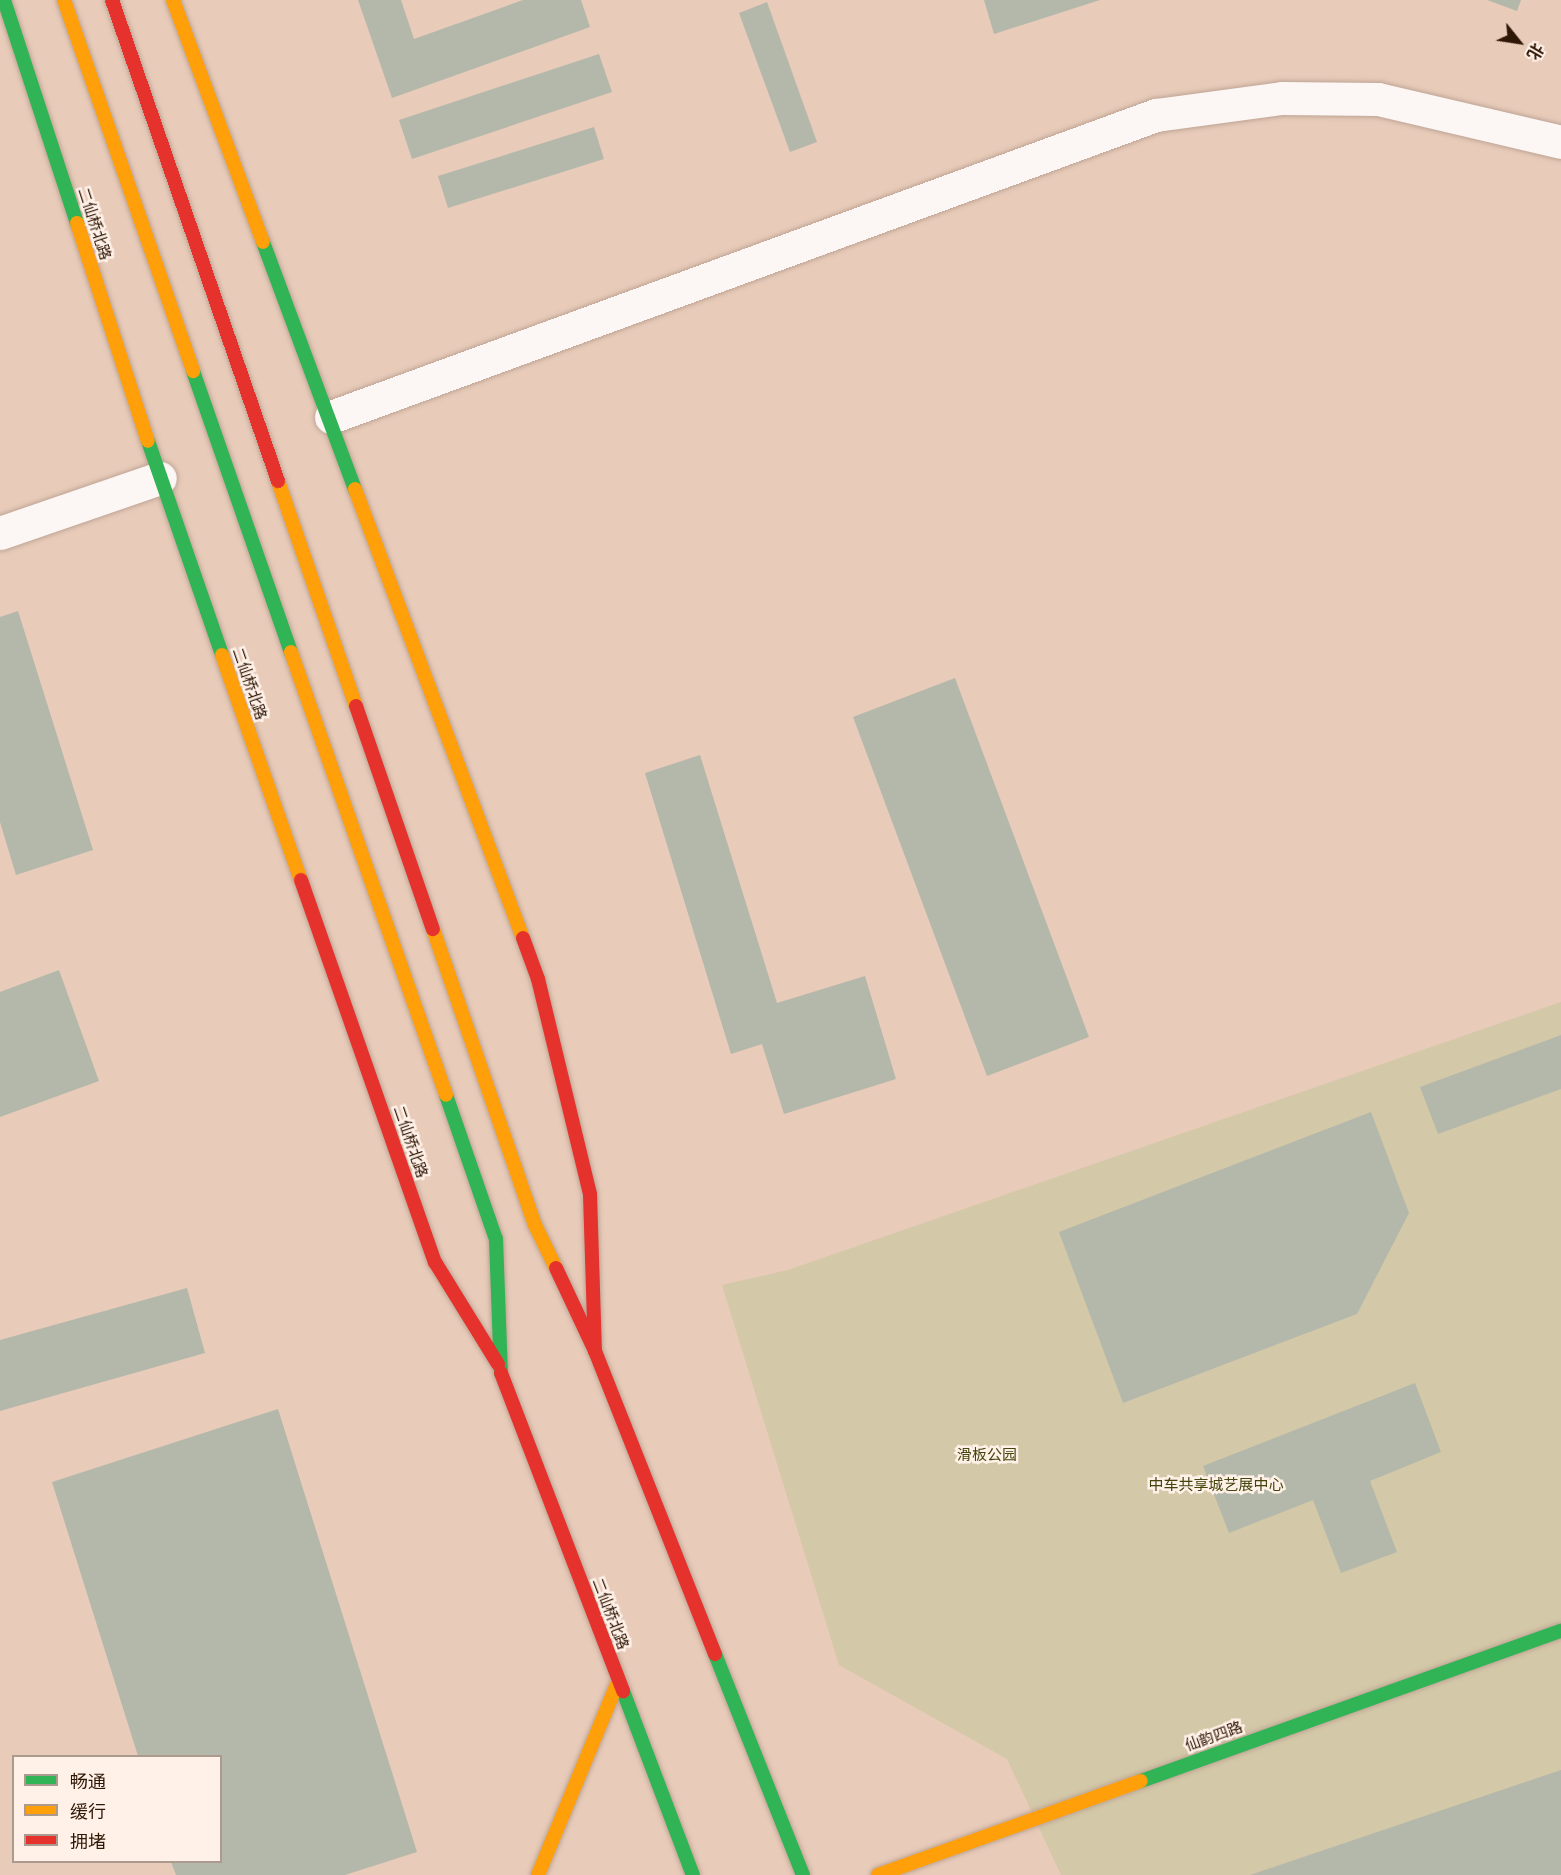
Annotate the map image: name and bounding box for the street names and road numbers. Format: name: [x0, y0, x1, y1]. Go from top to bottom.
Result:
street label: 二仙桥北路: [74, 186, 114, 262]
street label: 二仙桥北路: [228, 646, 270, 722]
street label: 二仙桥北路: [389, 1104, 431, 1180]
street label: 二仙桥北路: [588, 1576, 632, 1652]
street label: 仙韵四路: [1183, 1718, 1245, 1756]

